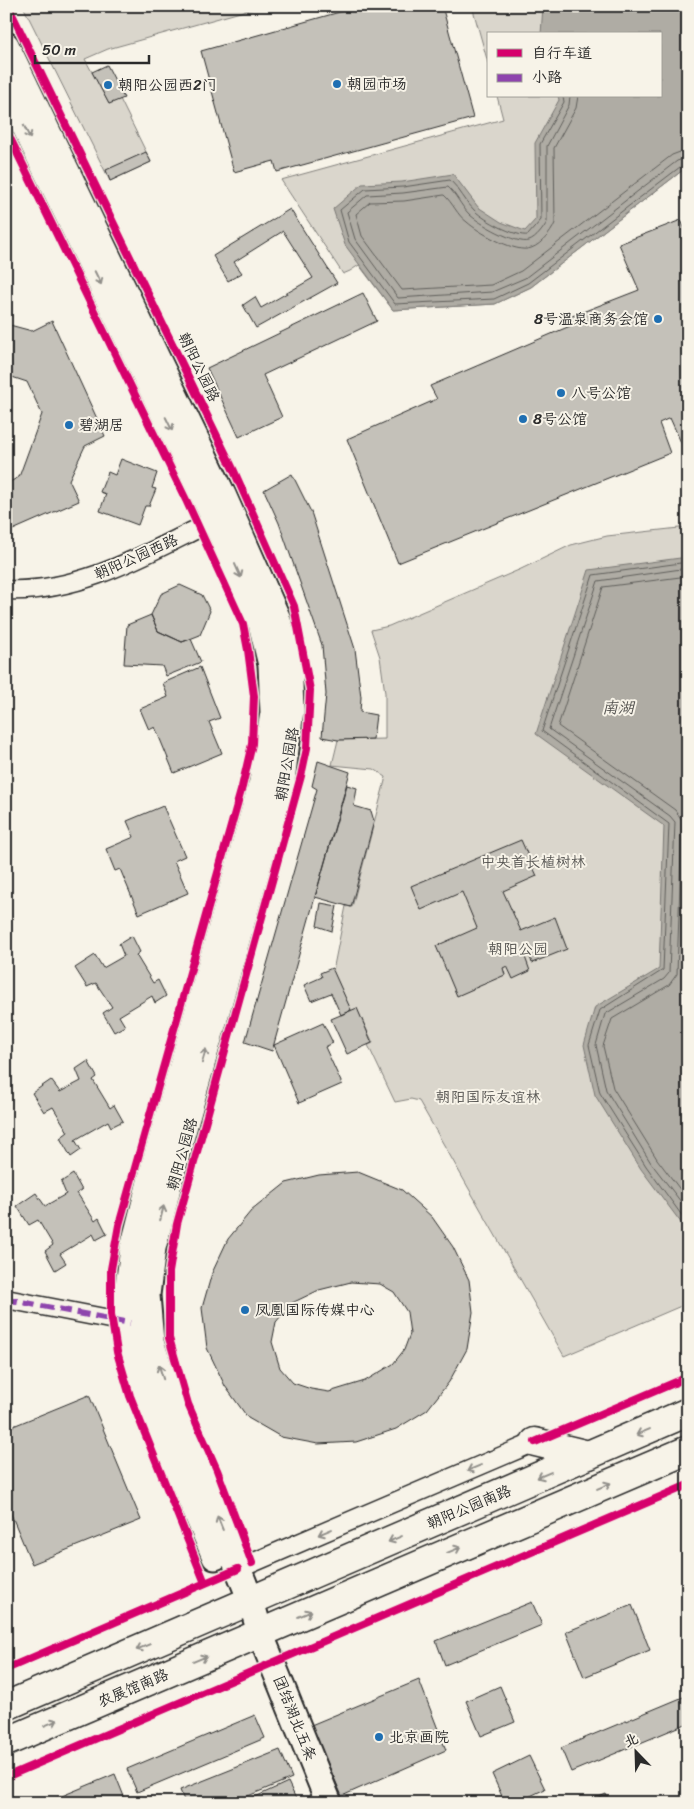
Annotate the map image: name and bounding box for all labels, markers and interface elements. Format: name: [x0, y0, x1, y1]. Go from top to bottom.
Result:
scale bar: [35, 32, 149, 64]
legend: [487, 32, 662, 98]
text: 50 m: [42, 37, 77, 63]
text: 自行车道: [532, 40, 592, 66]
text: 小路: [532, 64, 562, 90]
place label: 朝园市场: [347, 71, 407, 97]
place label: 朝阳公园西2门: [118, 72, 217, 98]
marker: 朝园市场: [331, 78, 343, 90]
marker: 朝阳公园西2门: [102, 79, 114, 91]
one-way arrow: [23, 124, 33, 139]
one-way arrow: [94, 270, 103, 285]
place label: 8号温泉商务会馆: [534, 306, 648, 332]
marker: 8号温泉商务会馆: [652, 313, 664, 325]
street label: 朝阳公园路: [171, 328, 227, 406]
place label: 八号公馆: [571, 380, 631, 406]
marker: 八号公馆: [555, 387, 567, 399]
place label: 8号公馆: [533, 406, 587, 432]
place label: 碧湖居: [79, 412, 124, 438]
marker: 8号公馆: [517, 413, 529, 425]
one-way arrow: [165, 416, 174, 431]
marker: 碧湖居: [63, 419, 75, 431]
street label: 朝阳公园西路: [90, 527, 182, 587]
one-way arrow: [233, 563, 243, 578]
water label: 南湖: [602, 693, 636, 722]
street label: 朝阳公园路: [268, 725, 306, 803]
park label: 中央首长植树林: [480, 849, 586, 875]
park label: 朝阳公园: [488, 936, 548, 962]
one-way arrow: [200, 1048, 210, 1064]
park label: 朝阳国际友谊林: [435, 1084, 541, 1110]
street label: 朝阳公园路: [159, 1114, 205, 1194]
one-way arrow: [157, 1205, 167, 1221]
place label: 凤凰国际传媒中心: [255, 1297, 375, 1323]
marker: 凤凰国际传媒中心: [239, 1304, 251, 1316]
one-way arrow: [155, 1364, 165, 1380]
one-way arrow: [636, 1427, 651, 1437]
one-way arrow: [467, 1463, 482, 1473]
one-way arrow: [537, 1470, 552, 1480]
street label: 朝阳公园南路: [422, 1477, 516, 1537]
one-way arrow: [596, 1481, 611, 1491]
one-way arrow: [215, 1516, 224, 1531]
one-way arrow: [318, 1527, 333, 1537]
one-way arrow: [388, 1535, 403, 1544]
one-way arrow: [446, 1545, 461, 1555]
one-way arrow: [297, 1609, 312, 1619]
one-way arrow: [136, 1643, 151, 1653]
one-way arrow: [192, 1653, 207, 1663]
street label: 农展馆南路: [93, 1661, 173, 1715]
street label: 团结湖北五条: [266, 1671, 324, 1765]
one-way arrow: [43, 1718, 58, 1727]
place label: 北京画院: [389, 1724, 449, 1750]
north arrow: [612, 1726, 662, 1776]
text: 北: [620, 1726, 642, 1755]
marker: 北京画院: [373, 1731, 385, 1743]

